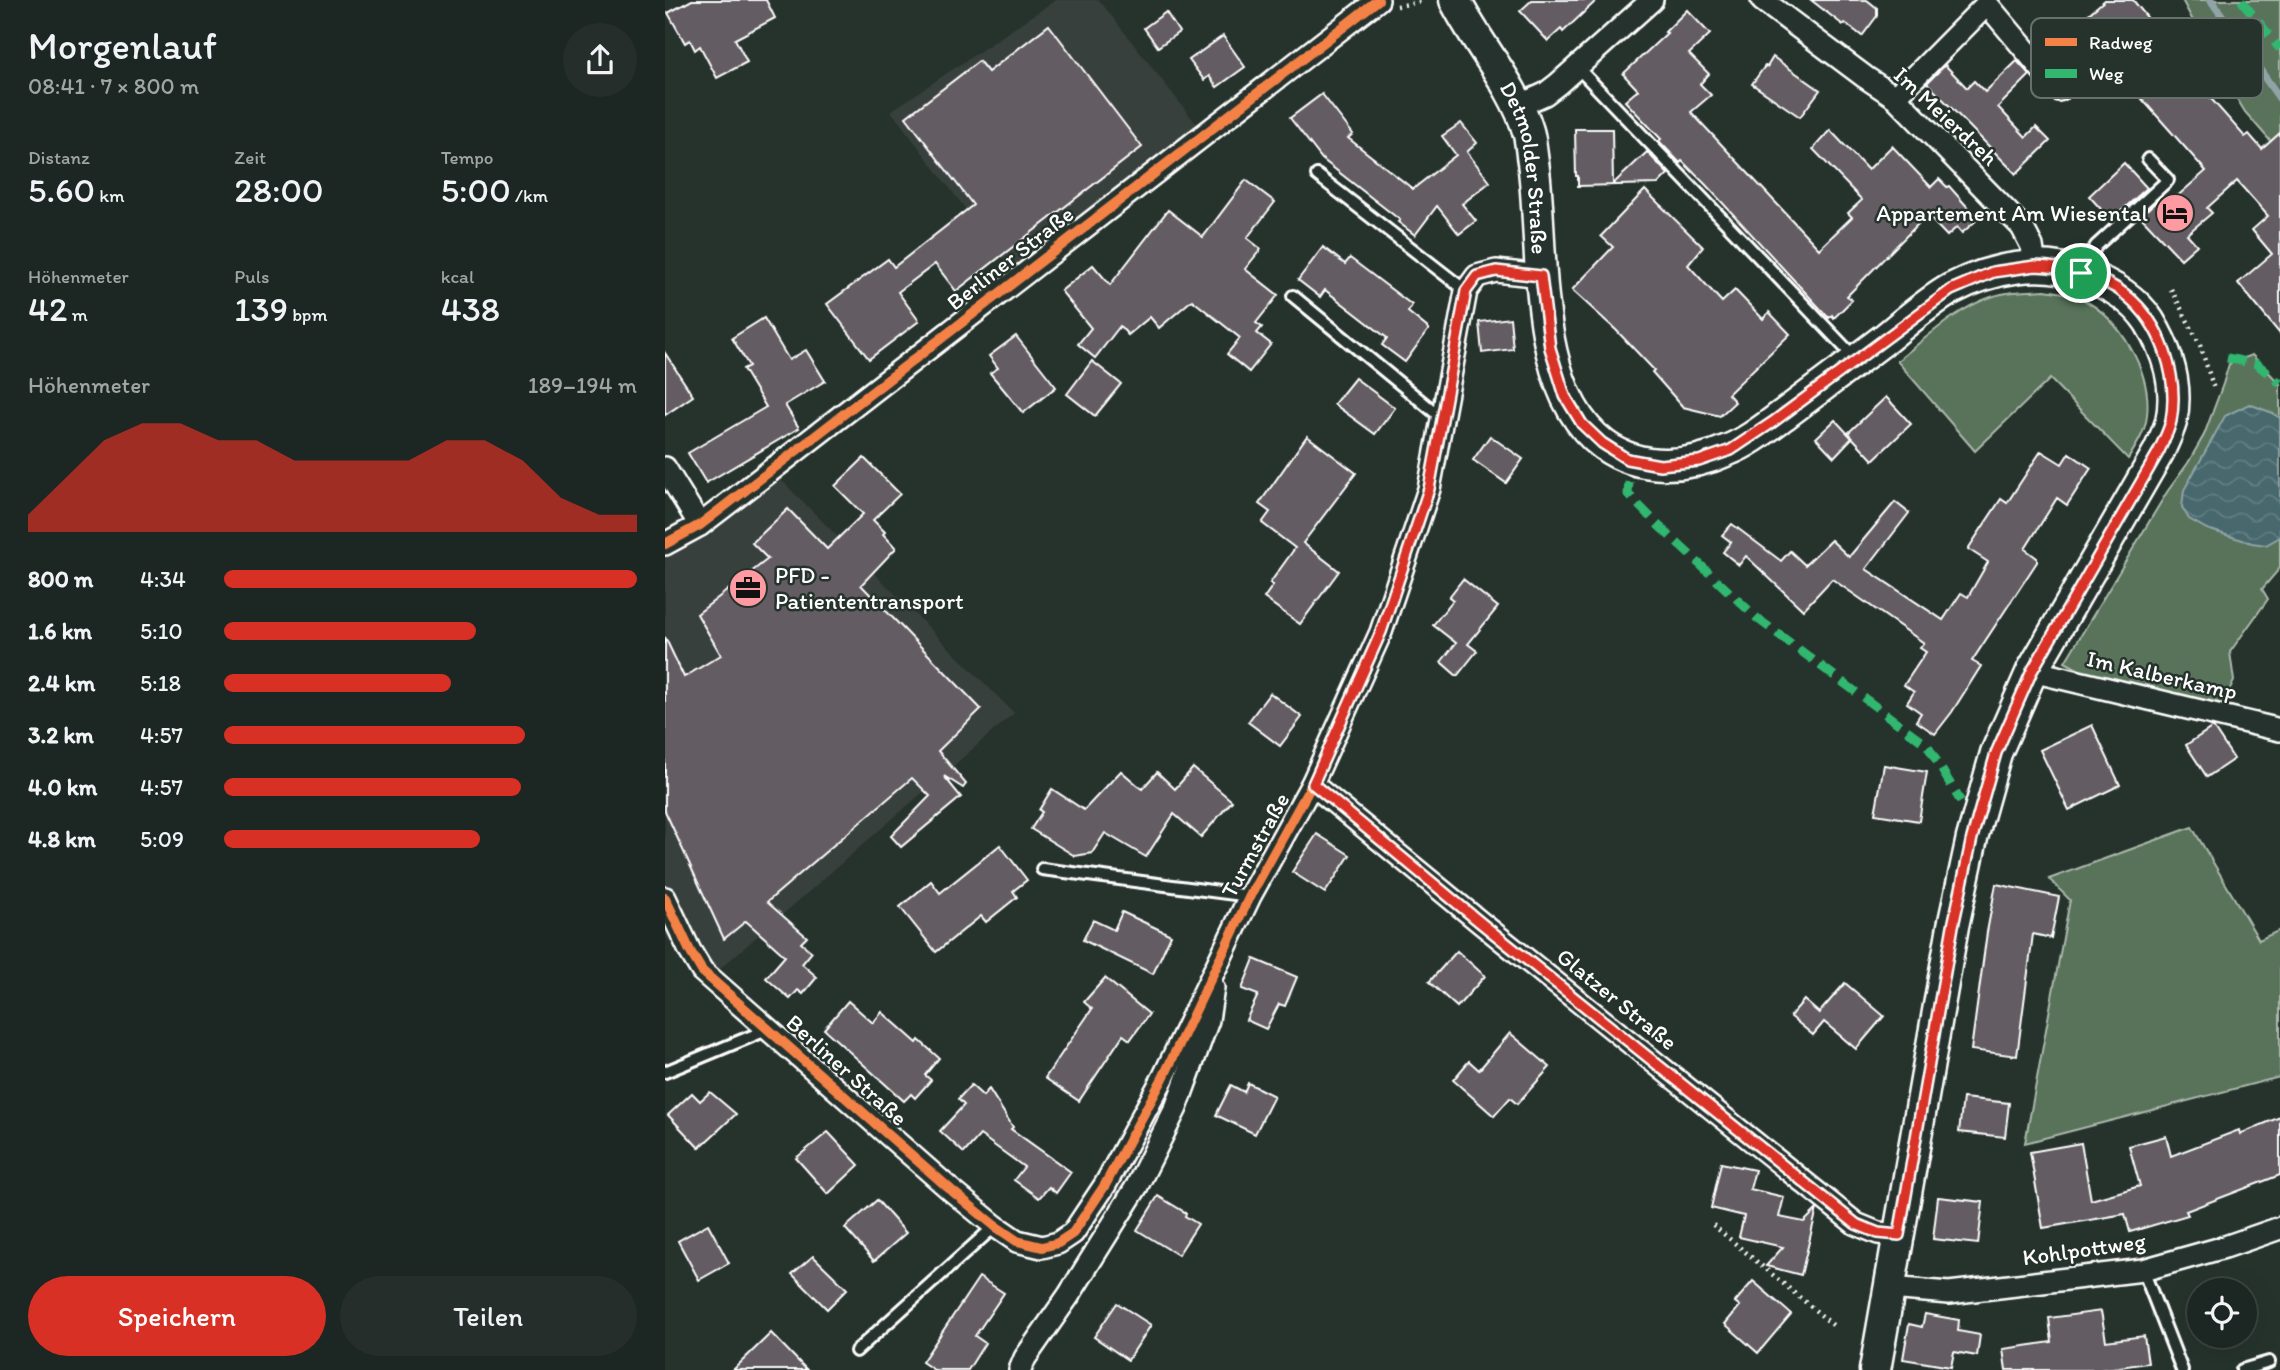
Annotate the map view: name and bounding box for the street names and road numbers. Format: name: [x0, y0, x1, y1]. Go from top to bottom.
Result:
street label: Im Meierdreh: [1888, 61, 2004, 171]
street label: Detmolder Straße: [1494, 76, 1554, 255]
street label: Berliner Straße: [941, 200, 1079, 316]
street label: Im Kalberkamp: [2084, 644, 2240, 706]
street label: Turmstraße: [1215, 788, 1295, 902]
street label: Glatzer Straße: [1551, 942, 1683, 1056]
street label: Berliner Straße: [781, 1008, 913, 1132]
street label: Kohlpottweg: [2021, 1226, 2148, 1271]

